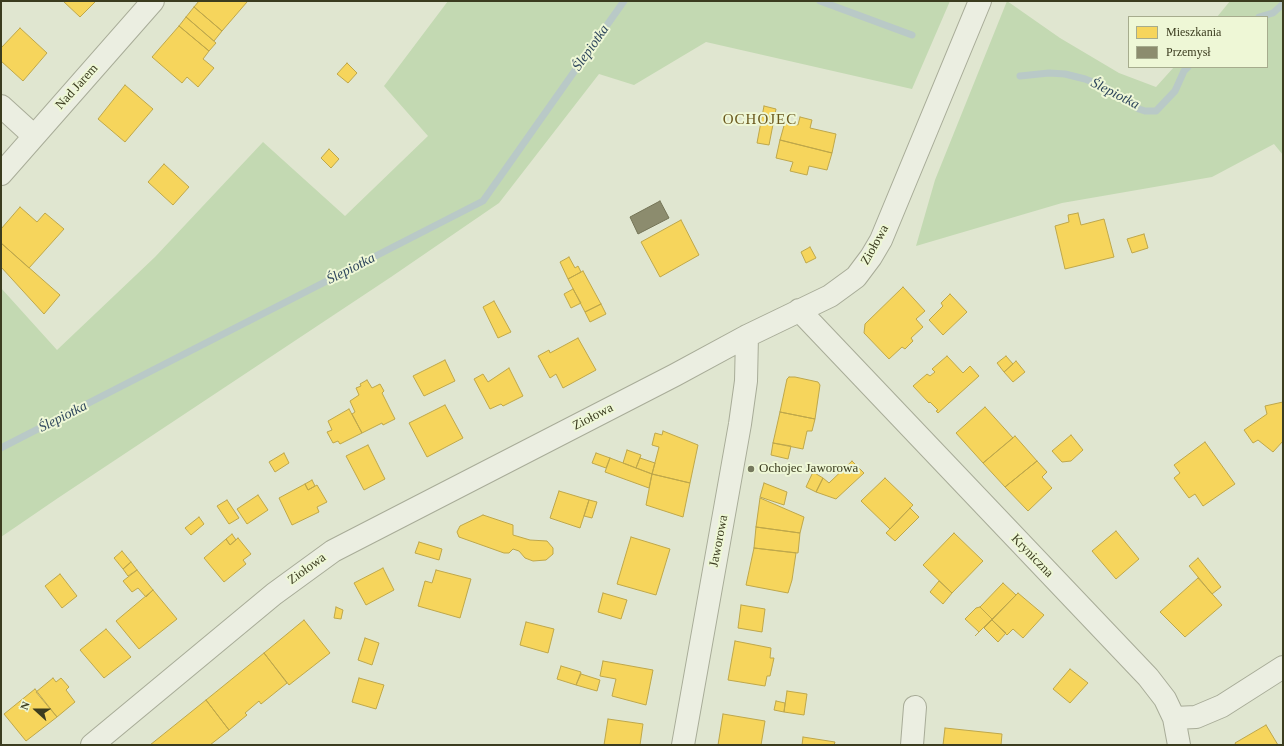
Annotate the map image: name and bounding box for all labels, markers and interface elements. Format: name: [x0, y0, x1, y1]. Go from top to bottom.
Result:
legend: [1128, 16, 1268, 68]
water label: Ślepiotka: [569, 22, 613, 74]
text: Mieszkania: [1166, 25, 1221, 39]
text: Przemysł: [1166, 45, 1211, 59]
street label: Nad Jarem: [52, 61, 102, 113]
water label: Ślepiotka: [1088, 75, 1142, 113]
district label: OCHOJEC: [723, 111, 797, 129]
street label: Ziołowa: [858, 222, 892, 268]
water label: Ślepiotka: [324, 250, 378, 288]
water label: Ślepiotka: [36, 398, 90, 436]
street label: Ziołowa: [570, 400, 616, 434]
place label: Ochojec Jaworowa: [759, 461, 858, 477]
marker: Ochojec Jaworowa: [746, 464, 756, 474]
street label: Jaworowa: [706, 514, 732, 568]
street label: Kryniczna: [1008, 531, 1056, 581]
street label: Ziołowa: [285, 550, 329, 588]
north arrow: [16, 690, 56, 730]
text: N: [18, 700, 32, 712]

